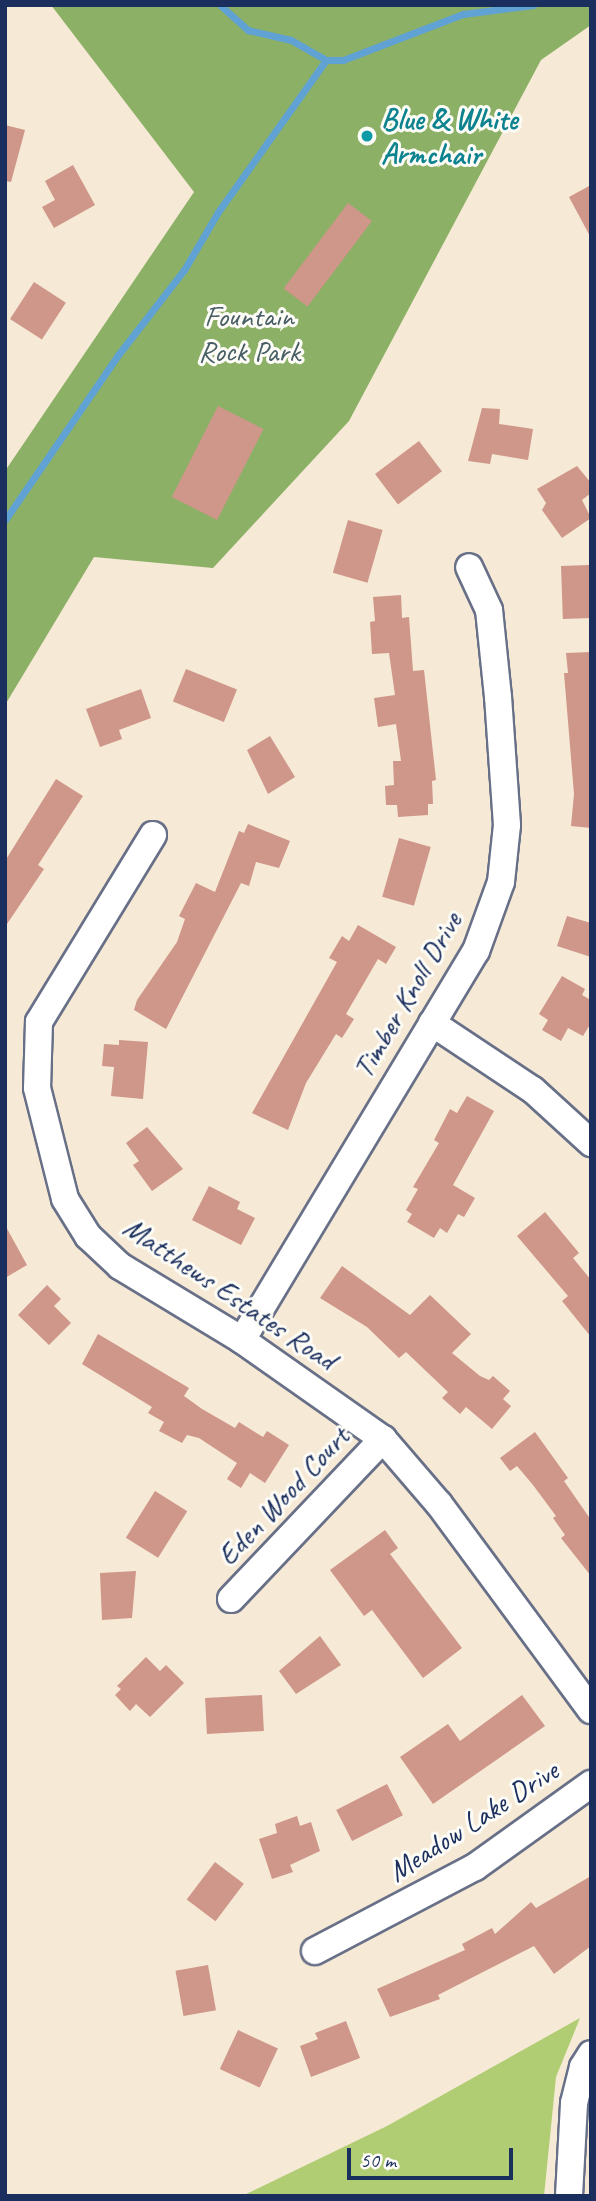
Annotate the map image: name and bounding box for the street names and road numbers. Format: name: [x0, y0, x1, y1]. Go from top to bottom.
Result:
street label: Timber Knoll Drive: [345, 905, 469, 1085]
street label: Matthews Estates Road: [117, 1209, 343, 1377]
street label: Eden Wood Court: [210, 1419, 356, 1573]
street label: Meadow Lake Drive: [381, 1752, 565, 1890]

